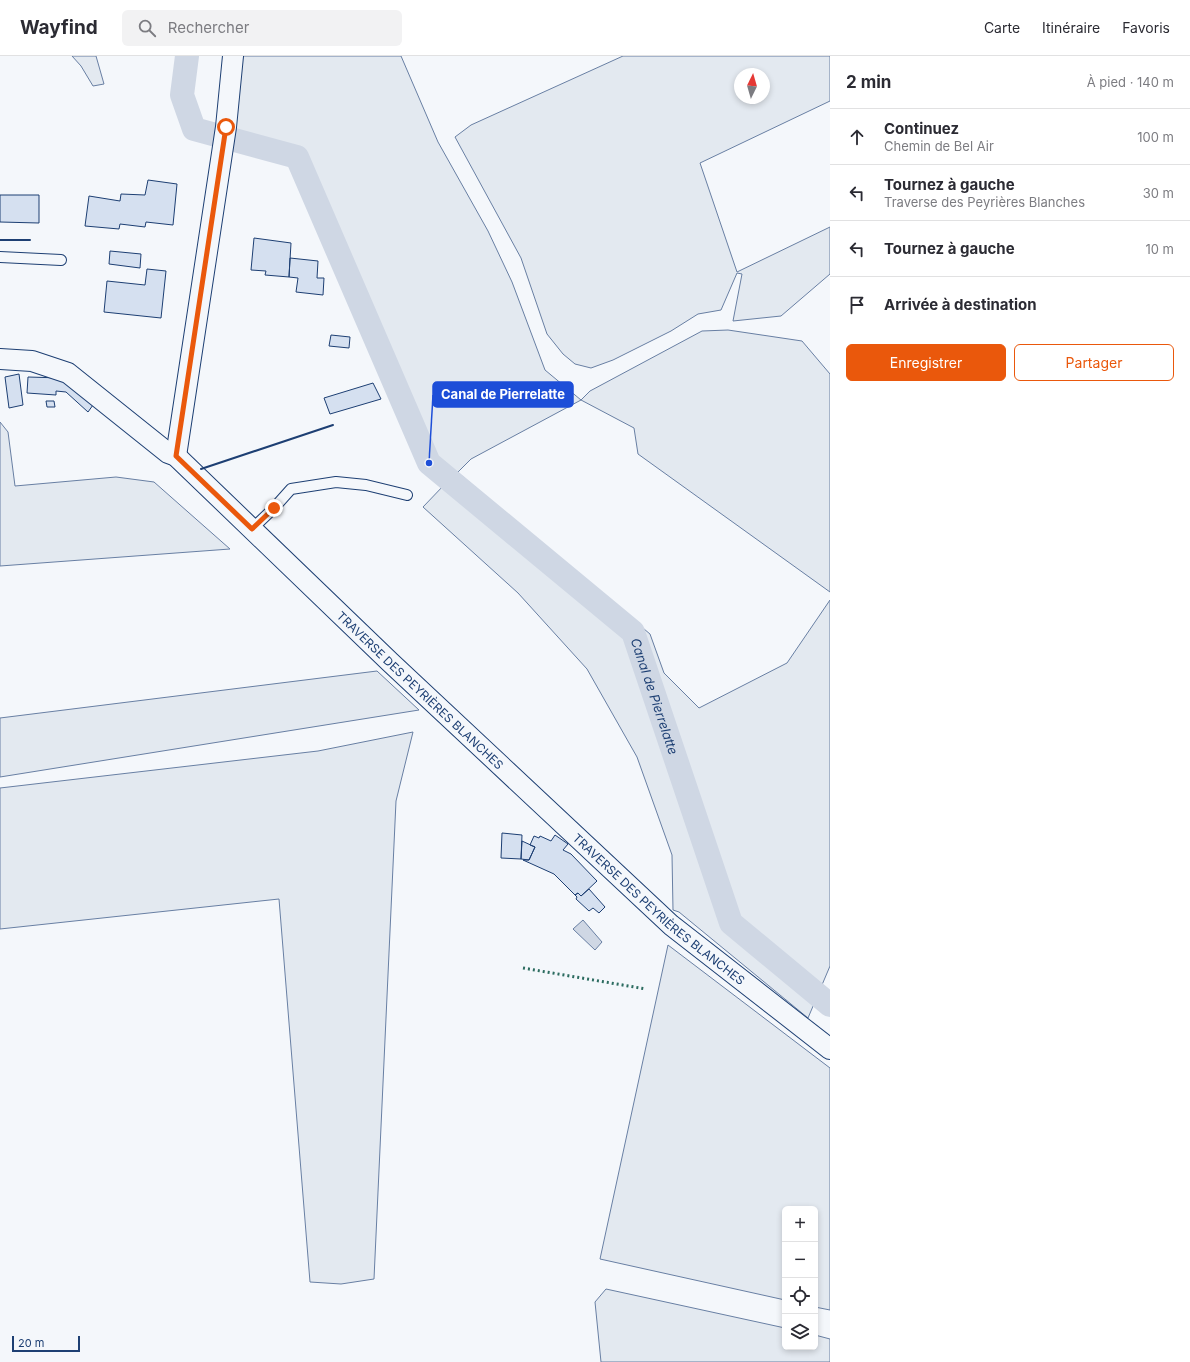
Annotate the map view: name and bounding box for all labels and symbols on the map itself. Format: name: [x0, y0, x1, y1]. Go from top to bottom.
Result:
north arrow: [734, 68, 770, 104]
route start: [217, 118, 235, 136]
callout: Canal de Pierrelatte: [433, 382, 573, 407]
text: Canal de Pierrelatte: [441, 386, 565, 402]
route end: [265, 499, 283, 517]
street label: TRAVERSE DES PEYRIÈRES BLANCHES: [334, 608, 507, 772]
water label: Canal de Pierrelatte: [628, 636, 682, 757]
street label: TRAVERSE DES PEYRIÈRES BLANCHES: [570, 830, 748, 988]
scale bar: [12, 1334, 80, 1353]

